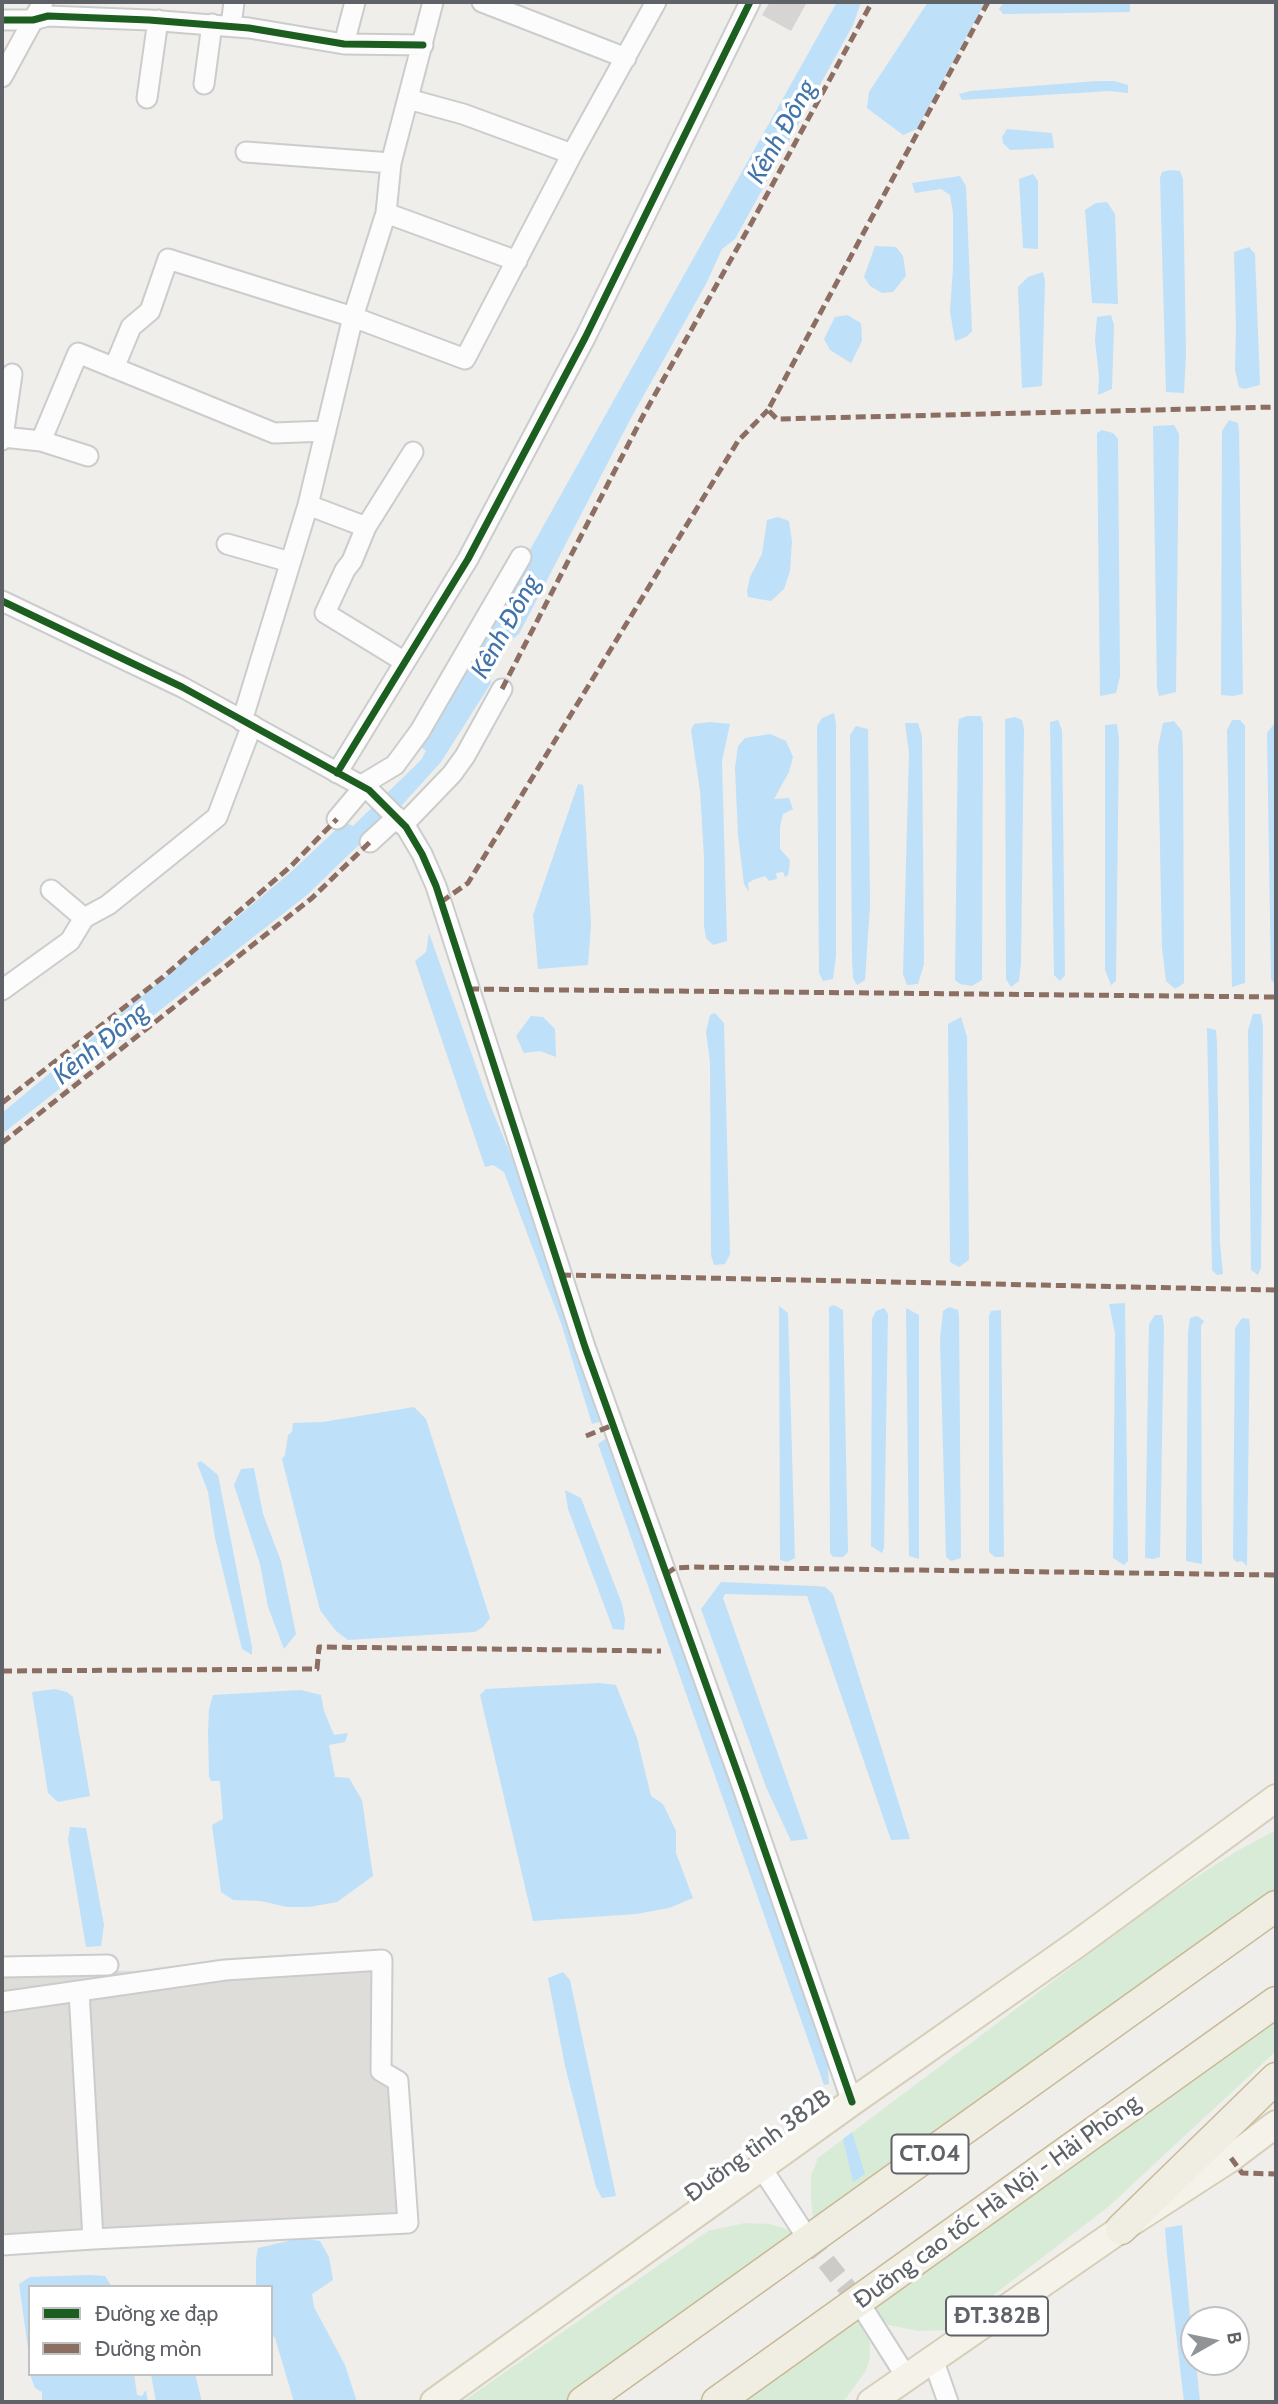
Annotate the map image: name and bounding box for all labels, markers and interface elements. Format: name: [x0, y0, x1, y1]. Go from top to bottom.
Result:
water label: Kênh Đông: [741, 75, 823, 189]
water label: Kênh Đông: [465, 570, 547, 684]
water label: Kênh Đông: [47, 996, 155, 1092]
street label: Đường tỉnh 382B: [679, 2083, 837, 2209]
street label: Đường cao tốc Hà Nội - Hải Phòng: [849, 2089, 1145, 2315]
road number: CT.04: [892, 2134, 968, 2174]
legend: [28, 2285, 273, 2376]
road number: ĐT.382B: [946, 2296, 1048, 2336]
text: Đường xe đạp: [95, 2301, 218, 2326]
north arrow: [1180, 2306, 1250, 2376]
text: B: [1222, 2330, 1247, 2346]
text: Đường mòn: [95, 2336, 202, 2361]

